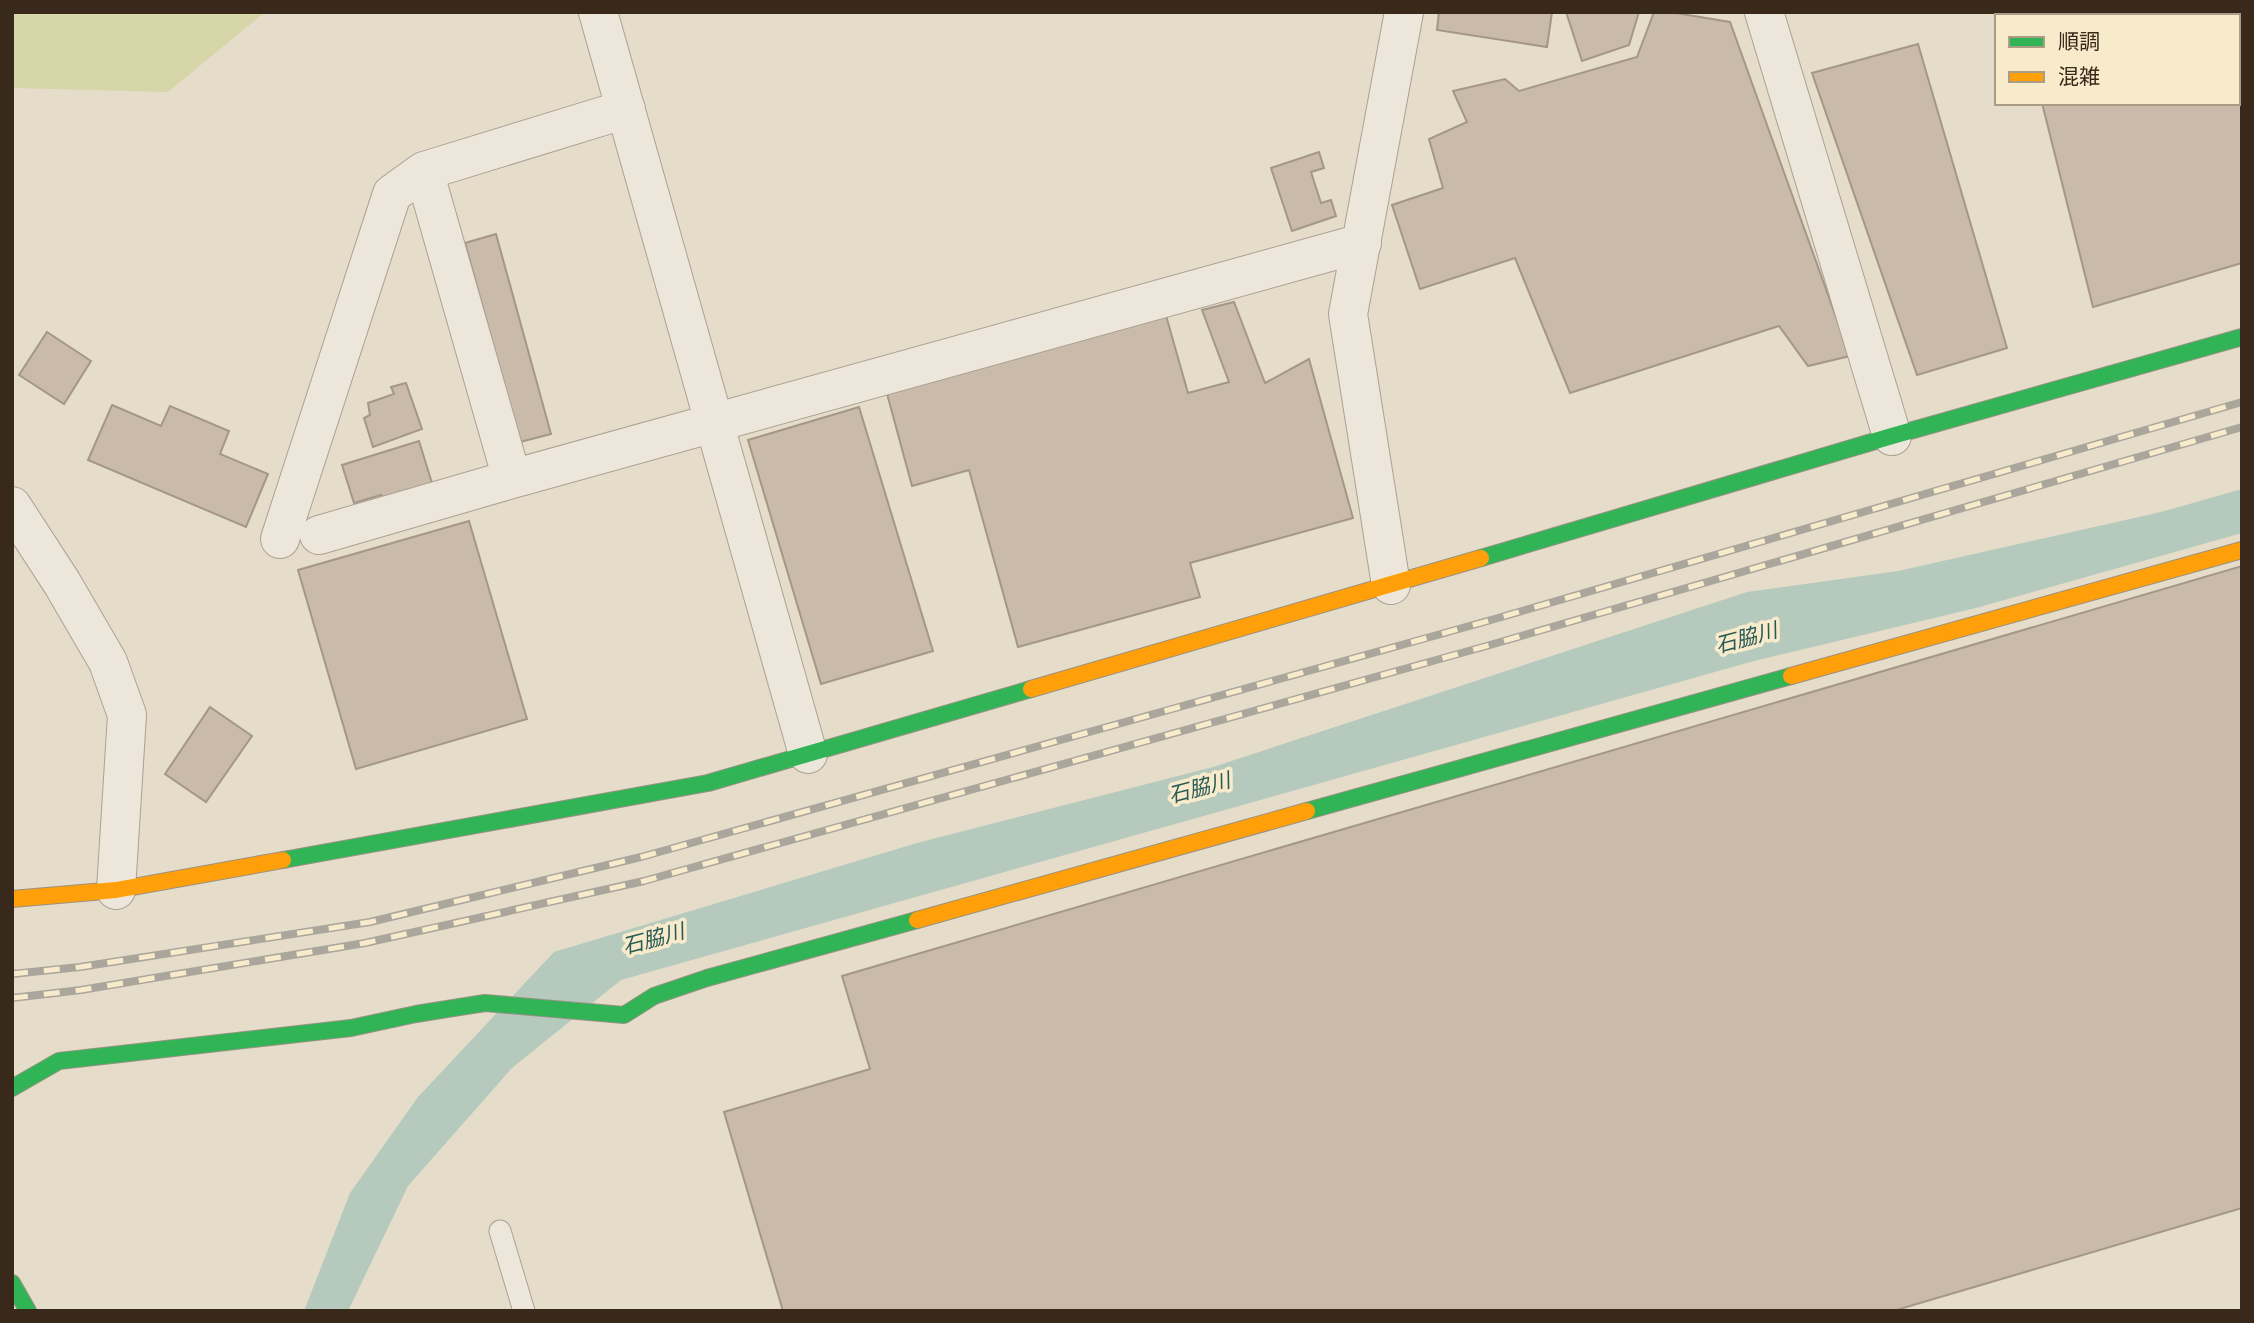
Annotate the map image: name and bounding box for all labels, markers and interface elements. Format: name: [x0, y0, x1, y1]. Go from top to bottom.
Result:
legend: [1995, 14, 2240, 105]
text: 順調: [2058, 27, 2100, 55]
text: 混雑: [2058, 62, 2100, 90]
water label: 石脇川: [1712, 615, 1782, 659]
water label: 石脇川: [1165, 765, 1235, 809]
water label: 石脇川: [619, 916, 689, 960]

